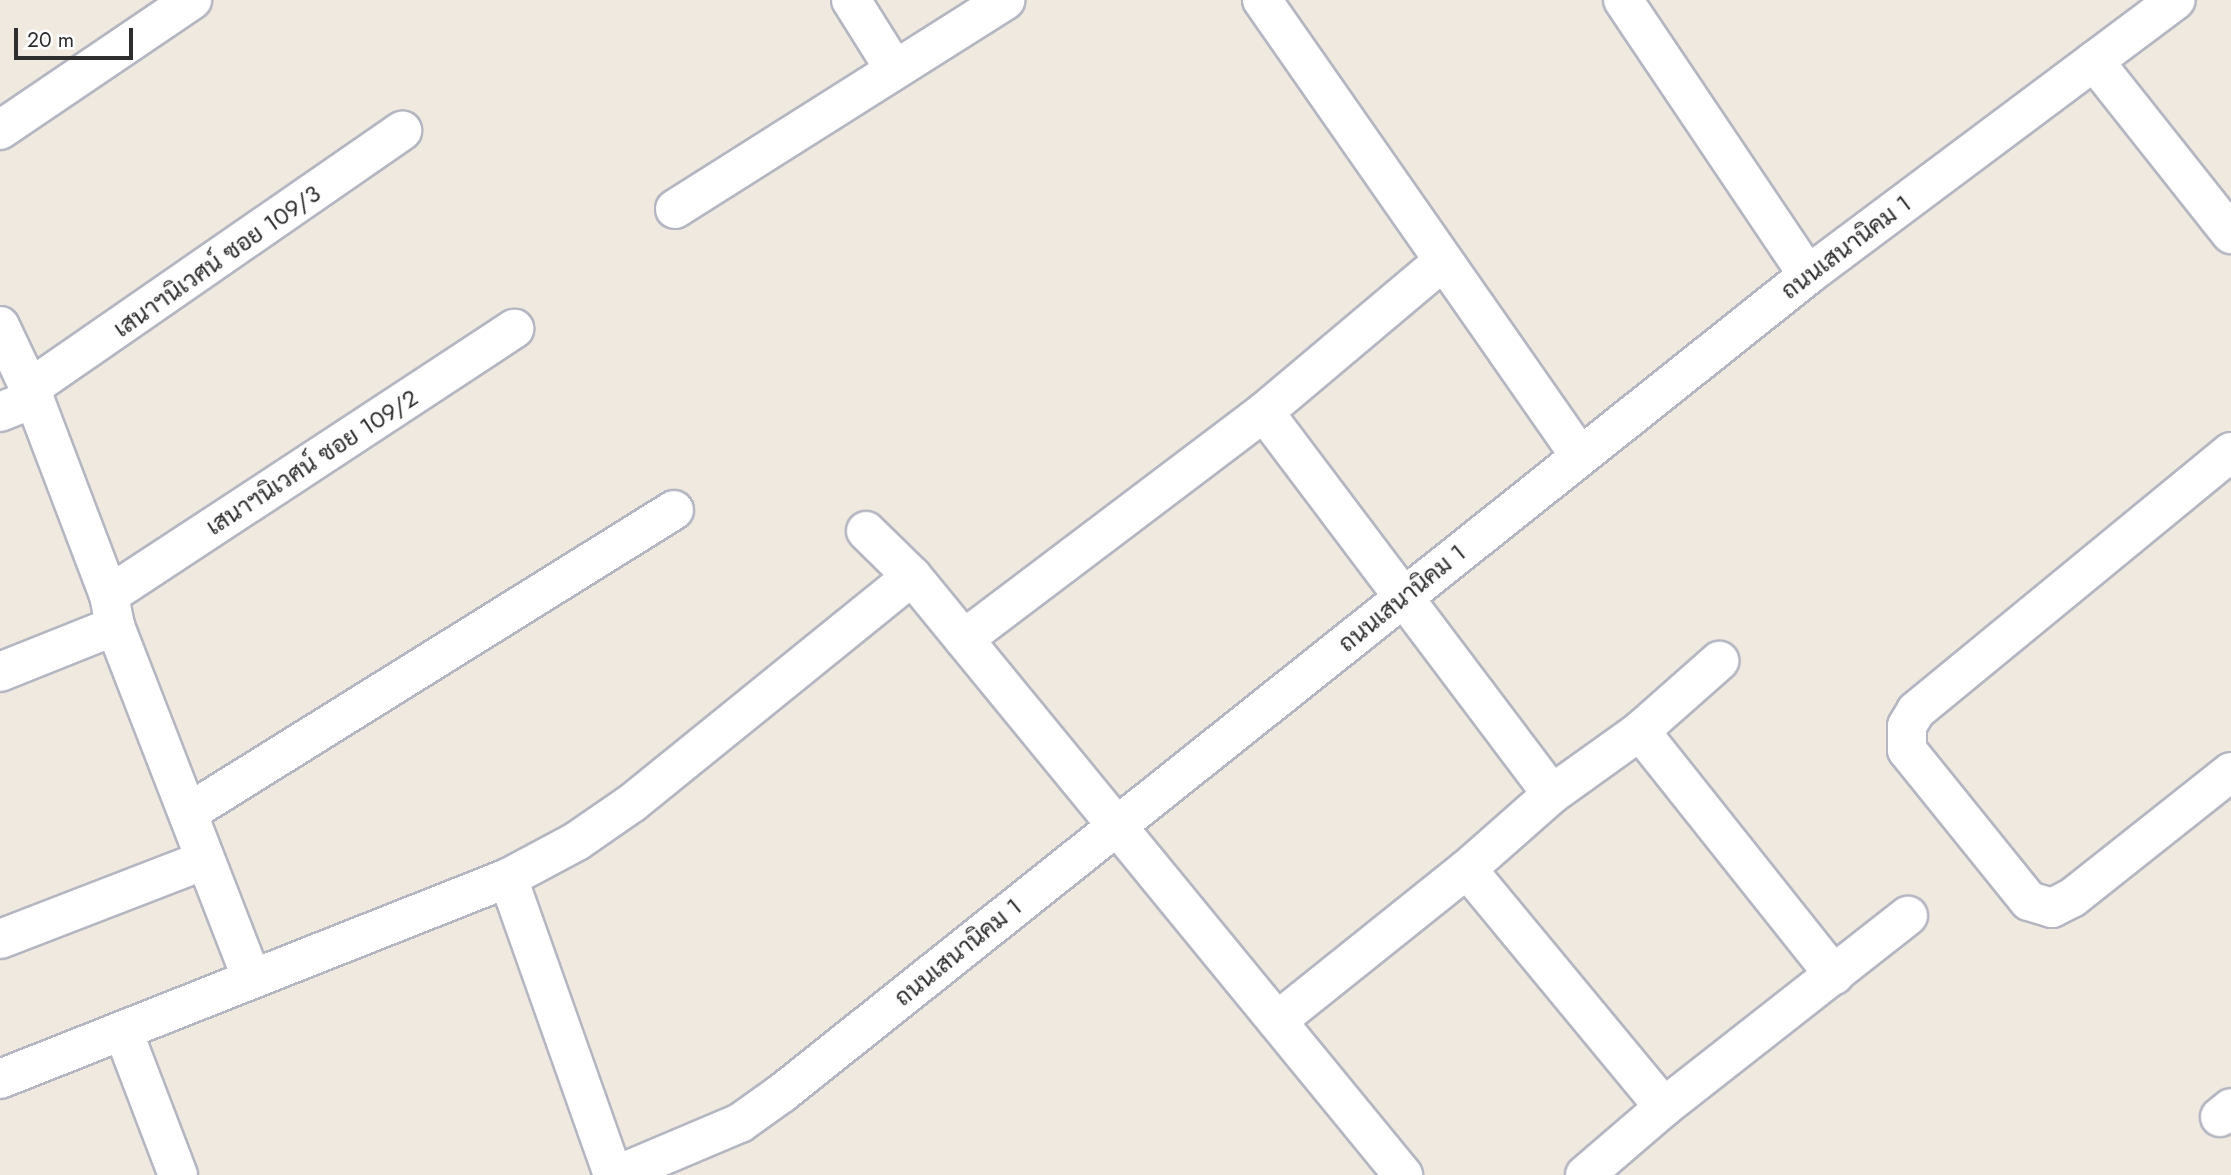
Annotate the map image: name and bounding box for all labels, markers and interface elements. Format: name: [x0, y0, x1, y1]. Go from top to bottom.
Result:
scale bar: [18, 14, 136, 58]
text: 20 m: [27, 25, 74, 55]
street label: เสนาฯนิเวศน์ ซอย 109/3: [108, 179, 326, 343]
street label: ถนนเสนานิคม 1: [1775, 189, 1917, 305]
street label: เสนาฯนิเวศน์ ซอย 109/2: [201, 383, 423, 541]
street label: ถนนเสนานิคม 1: [1333, 538, 1471, 658]
street label: ถนนเสนานิคม 1: [889, 892, 1027, 1012]

